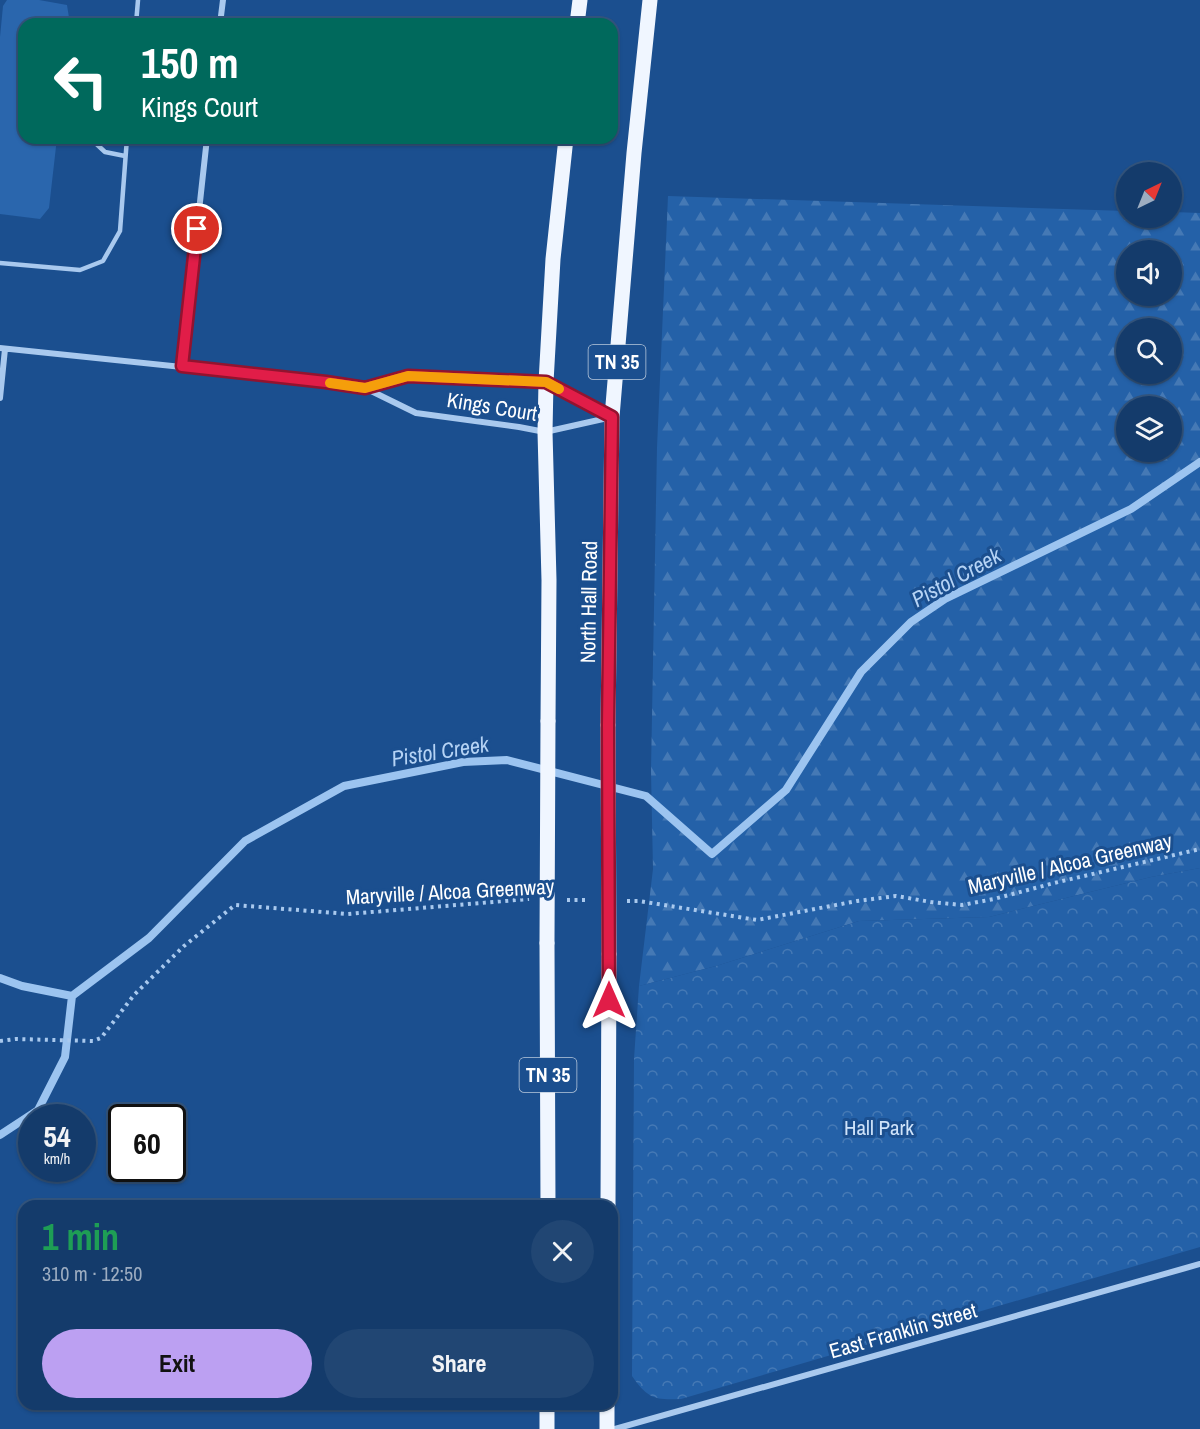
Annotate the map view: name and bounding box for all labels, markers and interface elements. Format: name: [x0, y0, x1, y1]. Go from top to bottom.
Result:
text: 150 m: [141, 35, 239, 91]
icon: left: [42, 42, 120, 120]
text: Kings Court: [141, 89, 258, 125]
north arrow: [1116, 162, 1182, 228]
map controls: [1116, 162, 1182, 462]
pin: [171, 203, 222, 254]
icon: arrive: [180, 212, 213, 245]
button: sound: [1116, 240, 1182, 306]
button: search: [1116, 318, 1182, 384]
road number: TN 35: [588, 345, 646, 379]
street label: Kings Court: [445, 385, 539, 428]
button: layers: [1116, 396, 1182, 462]
street label: North Hall Road: [573, 540, 604, 663]
water label: Pistol Creek: [906, 540, 1007, 614]
water label: Pistol Creek: [389, 728, 492, 774]
street label: Maryville / Alcoa Greenway: [965, 826, 1175, 901]
street label: Maryville / Alcoa Greenway: [345, 872, 555, 911]
position arrow: [577, 968, 641, 1032]
road number: TN 35: [520, 1058, 576, 1092]
speed limit sign: 60: [108, 1104, 186, 1182]
park label: Hall Park: [844, 1113, 914, 1142]
text: 54: [43, 1116, 71, 1156]
text: km/h: [44, 1148, 70, 1169]
text: 1 min: [42, 1213, 119, 1261]
button: close: [531, 1220, 594, 1283]
text: 310 m · 12:50: [42, 1260, 142, 1287]
street label: East Franklin Street: [826, 1296, 980, 1365]
button: Exit: [42, 1329, 312, 1398]
button: Share: [324, 1329, 594, 1398]

